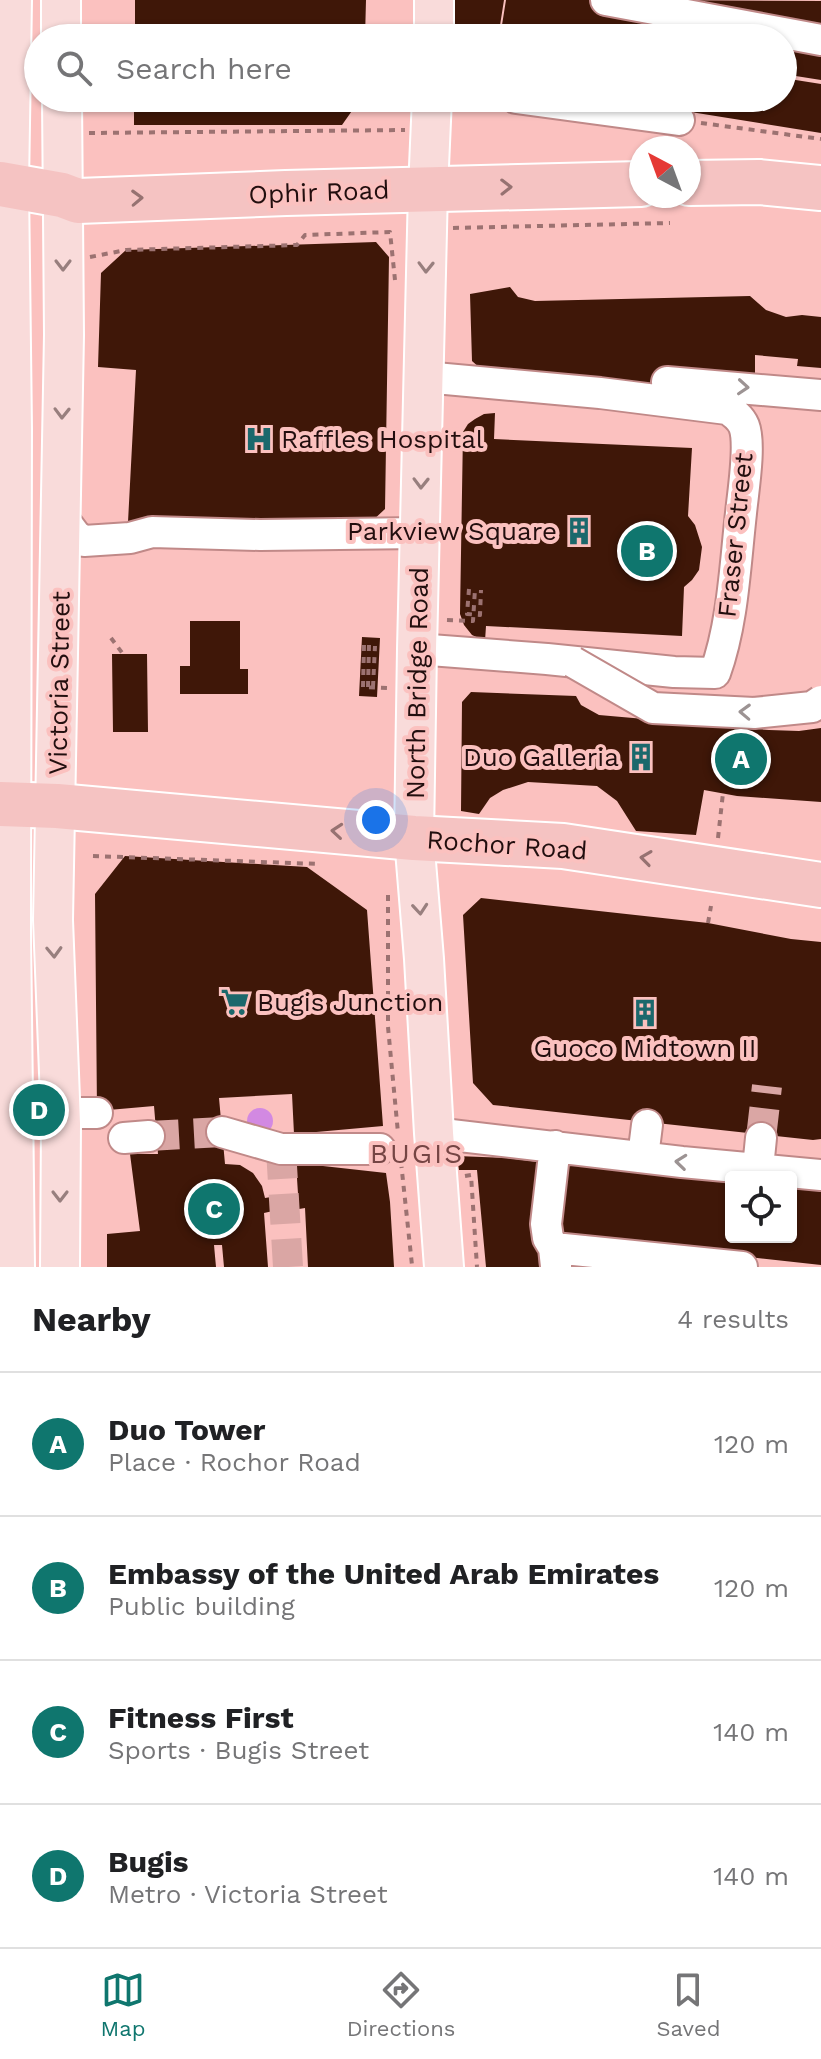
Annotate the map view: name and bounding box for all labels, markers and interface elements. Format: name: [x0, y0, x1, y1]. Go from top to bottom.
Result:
search box: [24, 24, 797, 112]
icon: search: [52, 46, 96, 90]
text: Search here: [116, 51, 292, 86]
north arrow: [629, 136, 701, 208]
street label: Ophir Road: [248, 175, 390, 209]
one-way arrow: [500, 178, 513, 195]
one-way arrow: [131, 190, 144, 207]
one-way arrow: [55, 259, 72, 272]
one-way arrow: [418, 261, 435, 274]
one-way arrow: [737, 378, 750, 395]
one-way arrow: [53, 407, 70, 420]
hospital icon: Raffles Hospital: [244, 424, 274, 454]
place label: Raffles Hospital: [281, 424, 484, 454]
street label: Fraser Street: [711, 451, 759, 619]
one-way arrow: [412, 477, 430, 490]
place label: Parkview Square: [347, 516, 557, 546]
building icon: Parkview Square: [564, 516, 594, 546]
pin: B: [621, 521, 673, 581]
street label: North Bridge Road: [400, 567, 434, 799]
street label: Victoria Street: [42, 591, 76, 775]
one-way arrow: [738, 704, 751, 721]
pin: A: [715, 729, 767, 789]
place label: Duo Galleria: [463, 742, 619, 772]
building icon: Duo Galleria: [626, 742, 656, 772]
your location: [356, 800, 396, 840]
one-way arrow: [330, 823, 343, 840]
street label: Rochor Road: [426, 824, 588, 866]
one-way arrow: [639, 850, 653, 867]
one-way arrow: [411, 903, 428, 916]
one-way arrow: [46, 946, 63, 959]
supermarket icon: Bugis Junction: [220, 987, 250, 1017]
place label: Bugis Junction: [257, 987, 443, 1017]
building icon: Guoco Midtown II: [630, 998, 660, 1028]
place label: Guoco Midtown II: [533, 1033, 757, 1063]
pin: D: [13, 1080, 65, 1140]
district label: BUGIS: [370, 1137, 464, 1170]
one-way arrow: [674, 1153, 687, 1170]
map controls: [725, 1171, 797, 1243]
button: locate: [725, 1171, 797, 1243]
pin: C: [188, 1179, 240, 1239]
one-way arrow: [51, 1190, 69, 1203]
text: Nearby: [32, 1299, 151, 1339]
text: 4 results: [677, 1304, 789, 1334]
text: Duo Tower: [108, 1412, 265, 1447]
text: A: [49, 1429, 67, 1459]
text: 120 m: [714, 1429, 789, 1459]
text: Place · Rochor Road: [108, 1447, 361, 1477]
text: Embassy of the United Arab Emirates: [108, 1556, 659, 1591]
text: B: [49, 1573, 67, 1603]
text: 120 m: [714, 1573, 789, 1603]
text: Public building: [108, 1591, 295, 1621]
text: Fitness First: [108, 1700, 294, 1735]
text: C: [49, 1717, 67, 1747]
text: 140 m: [713, 1717, 789, 1747]
text: Sports · Bugis Street: [108, 1735, 369, 1765]
text: Bugis: [108, 1844, 189, 1879]
text: D: [49, 1861, 67, 1891]
text: 140 m: [713, 1861, 789, 1891]
text: Metro · Victoria Street: [108, 1879, 388, 1909]
tab: Map: [101, 1968, 145, 2041]
tab: Directions: [347, 1968, 455, 2041]
tab: Saved: [657, 1968, 720, 2041]

